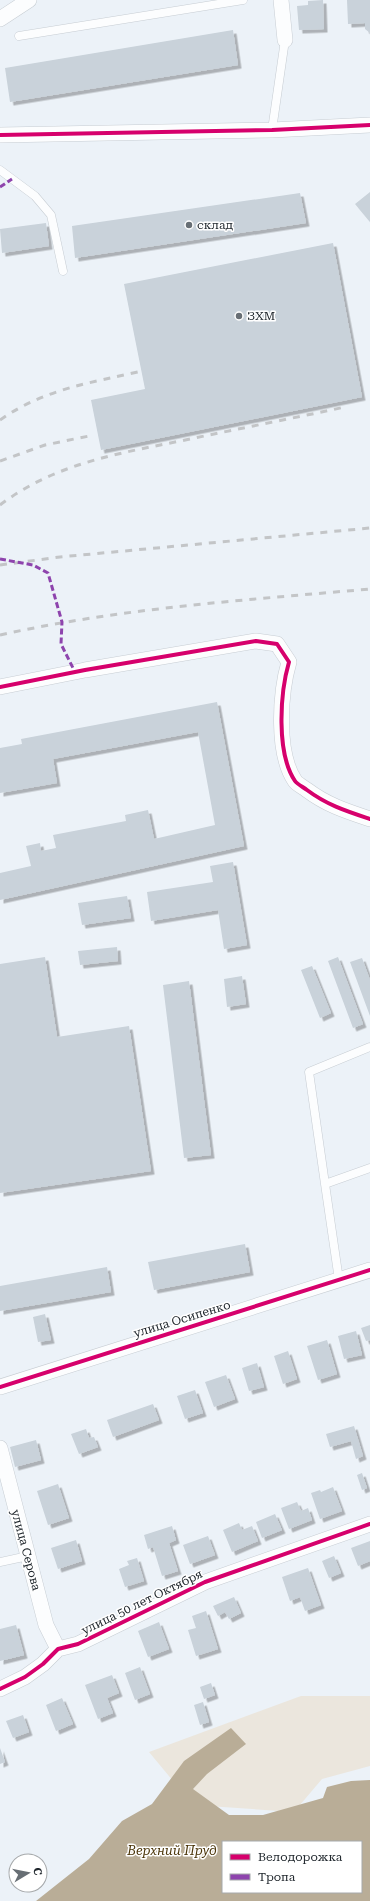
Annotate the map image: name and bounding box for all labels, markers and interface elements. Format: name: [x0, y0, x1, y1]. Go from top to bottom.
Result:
place label: склад: [197, 218, 234, 232]
marker: склад: [184, 220, 194, 230]
place label: ЗХМ: [247, 309, 275, 323]
marker: ЗХМ: [234, 311, 244, 321]
street label: улица Осипенко: [132, 1298, 232, 1340]
street label: улица Серова: [8, 1508, 44, 1593]
street label: улица 50 лет Октября: [79, 1567, 205, 1637]
legend: [222, 1841, 362, 1893]
water label: Верхний Пруд: [126, 1843, 217, 1858]
text: Велодорожка: [258, 1850, 343, 1864]
north arrow: [8, 1853, 48, 1893]
text: С: [30, 1866, 44, 1877]
text: Тропа: [258, 1870, 296, 1884]

